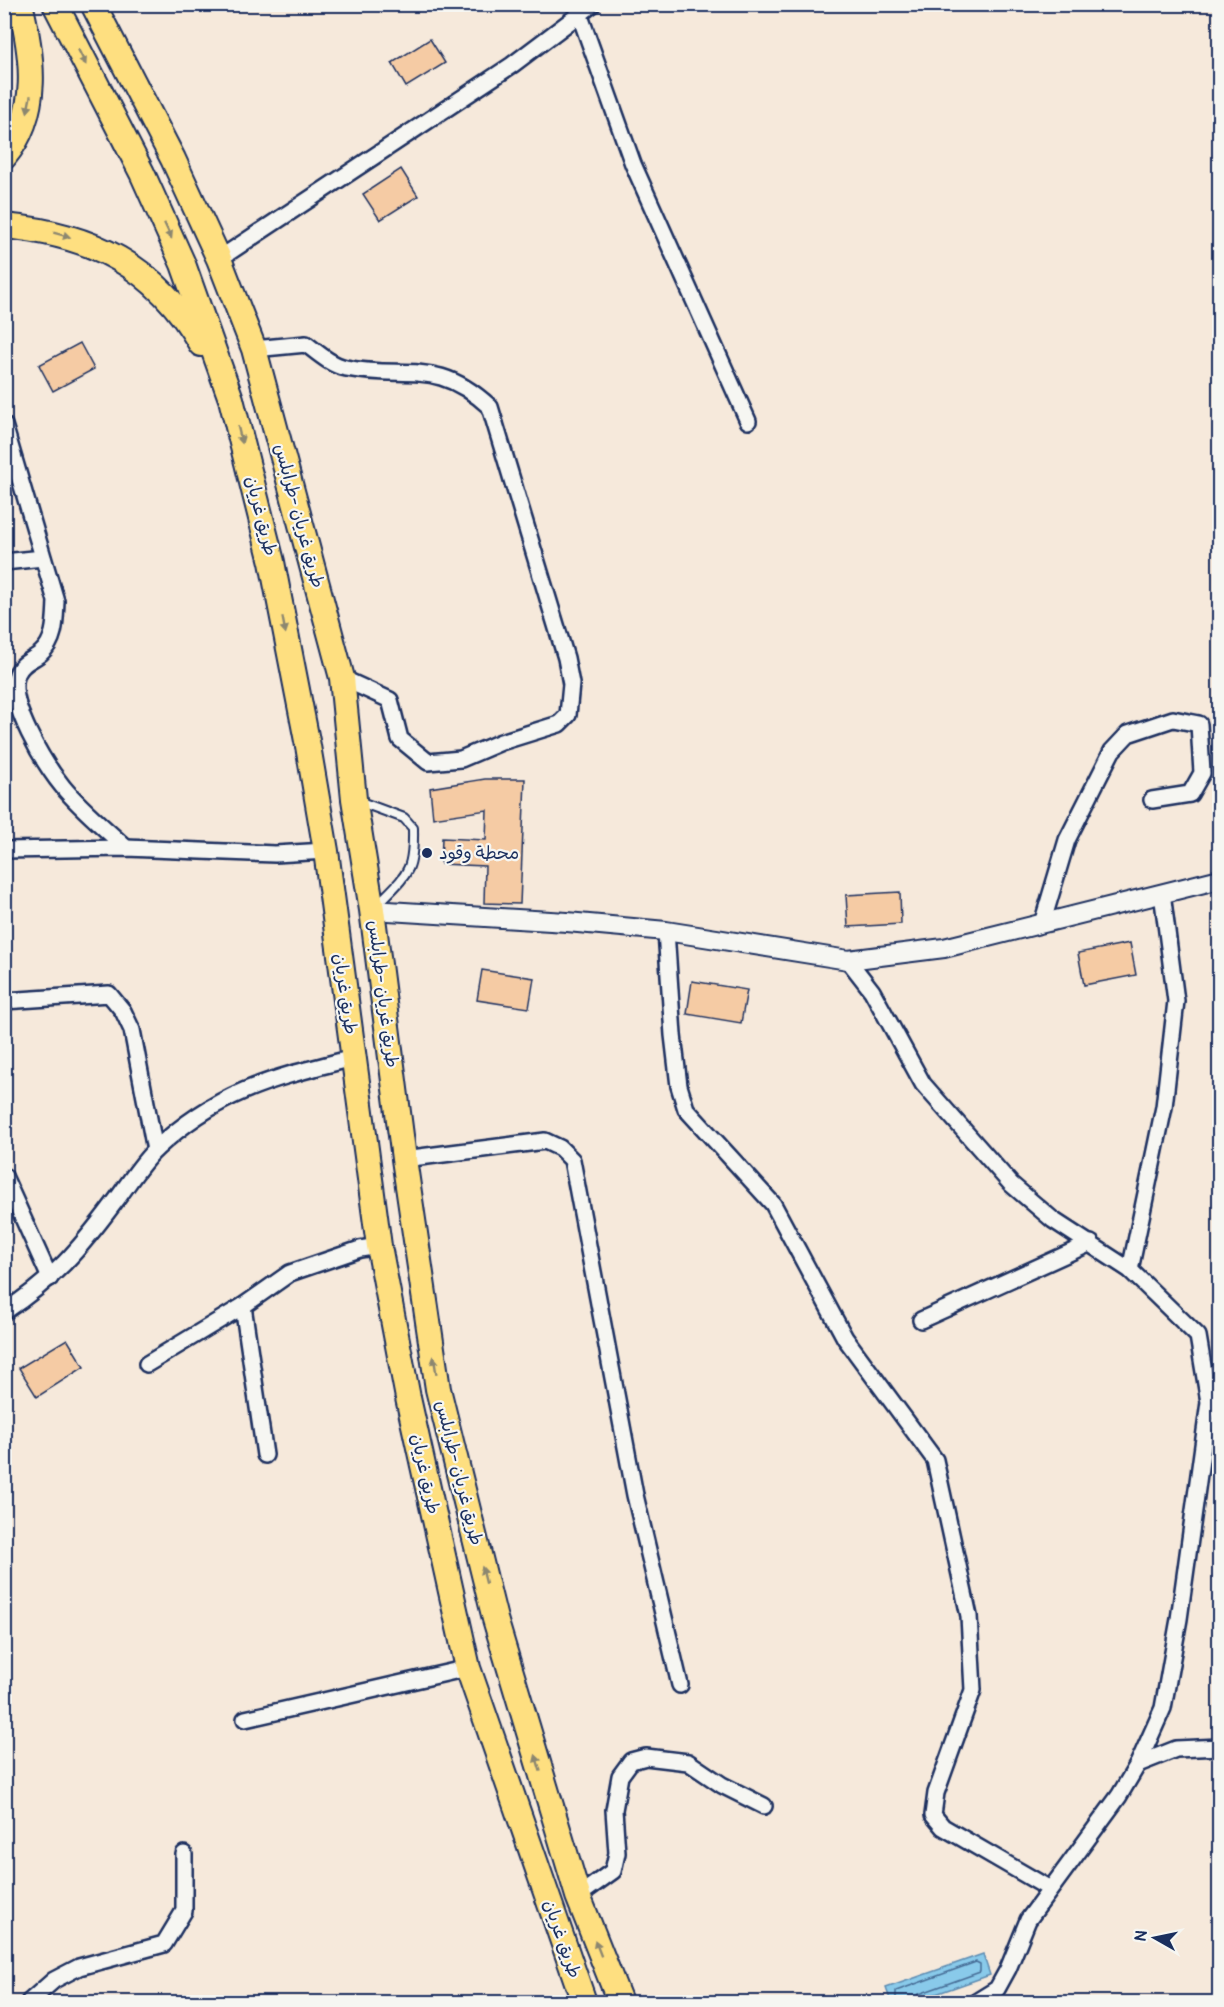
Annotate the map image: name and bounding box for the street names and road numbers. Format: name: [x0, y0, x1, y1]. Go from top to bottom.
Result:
street label: طريق غريان -طرابلس: [269, 441, 329, 591]
street label: طريق غريان: [240, 474, 282, 558]
street label: طريق غريان -طرابلس: [363, 919, 403, 1069]
street label: طريق غريان: [328, 952, 362, 1036]
street label: طريق غريان -طرابلس: [430, 1398, 488, 1548]
street label: طريق غريان: [405, 1432, 445, 1516]
street label: طريق غريان: [538, 1897, 586, 1981]

